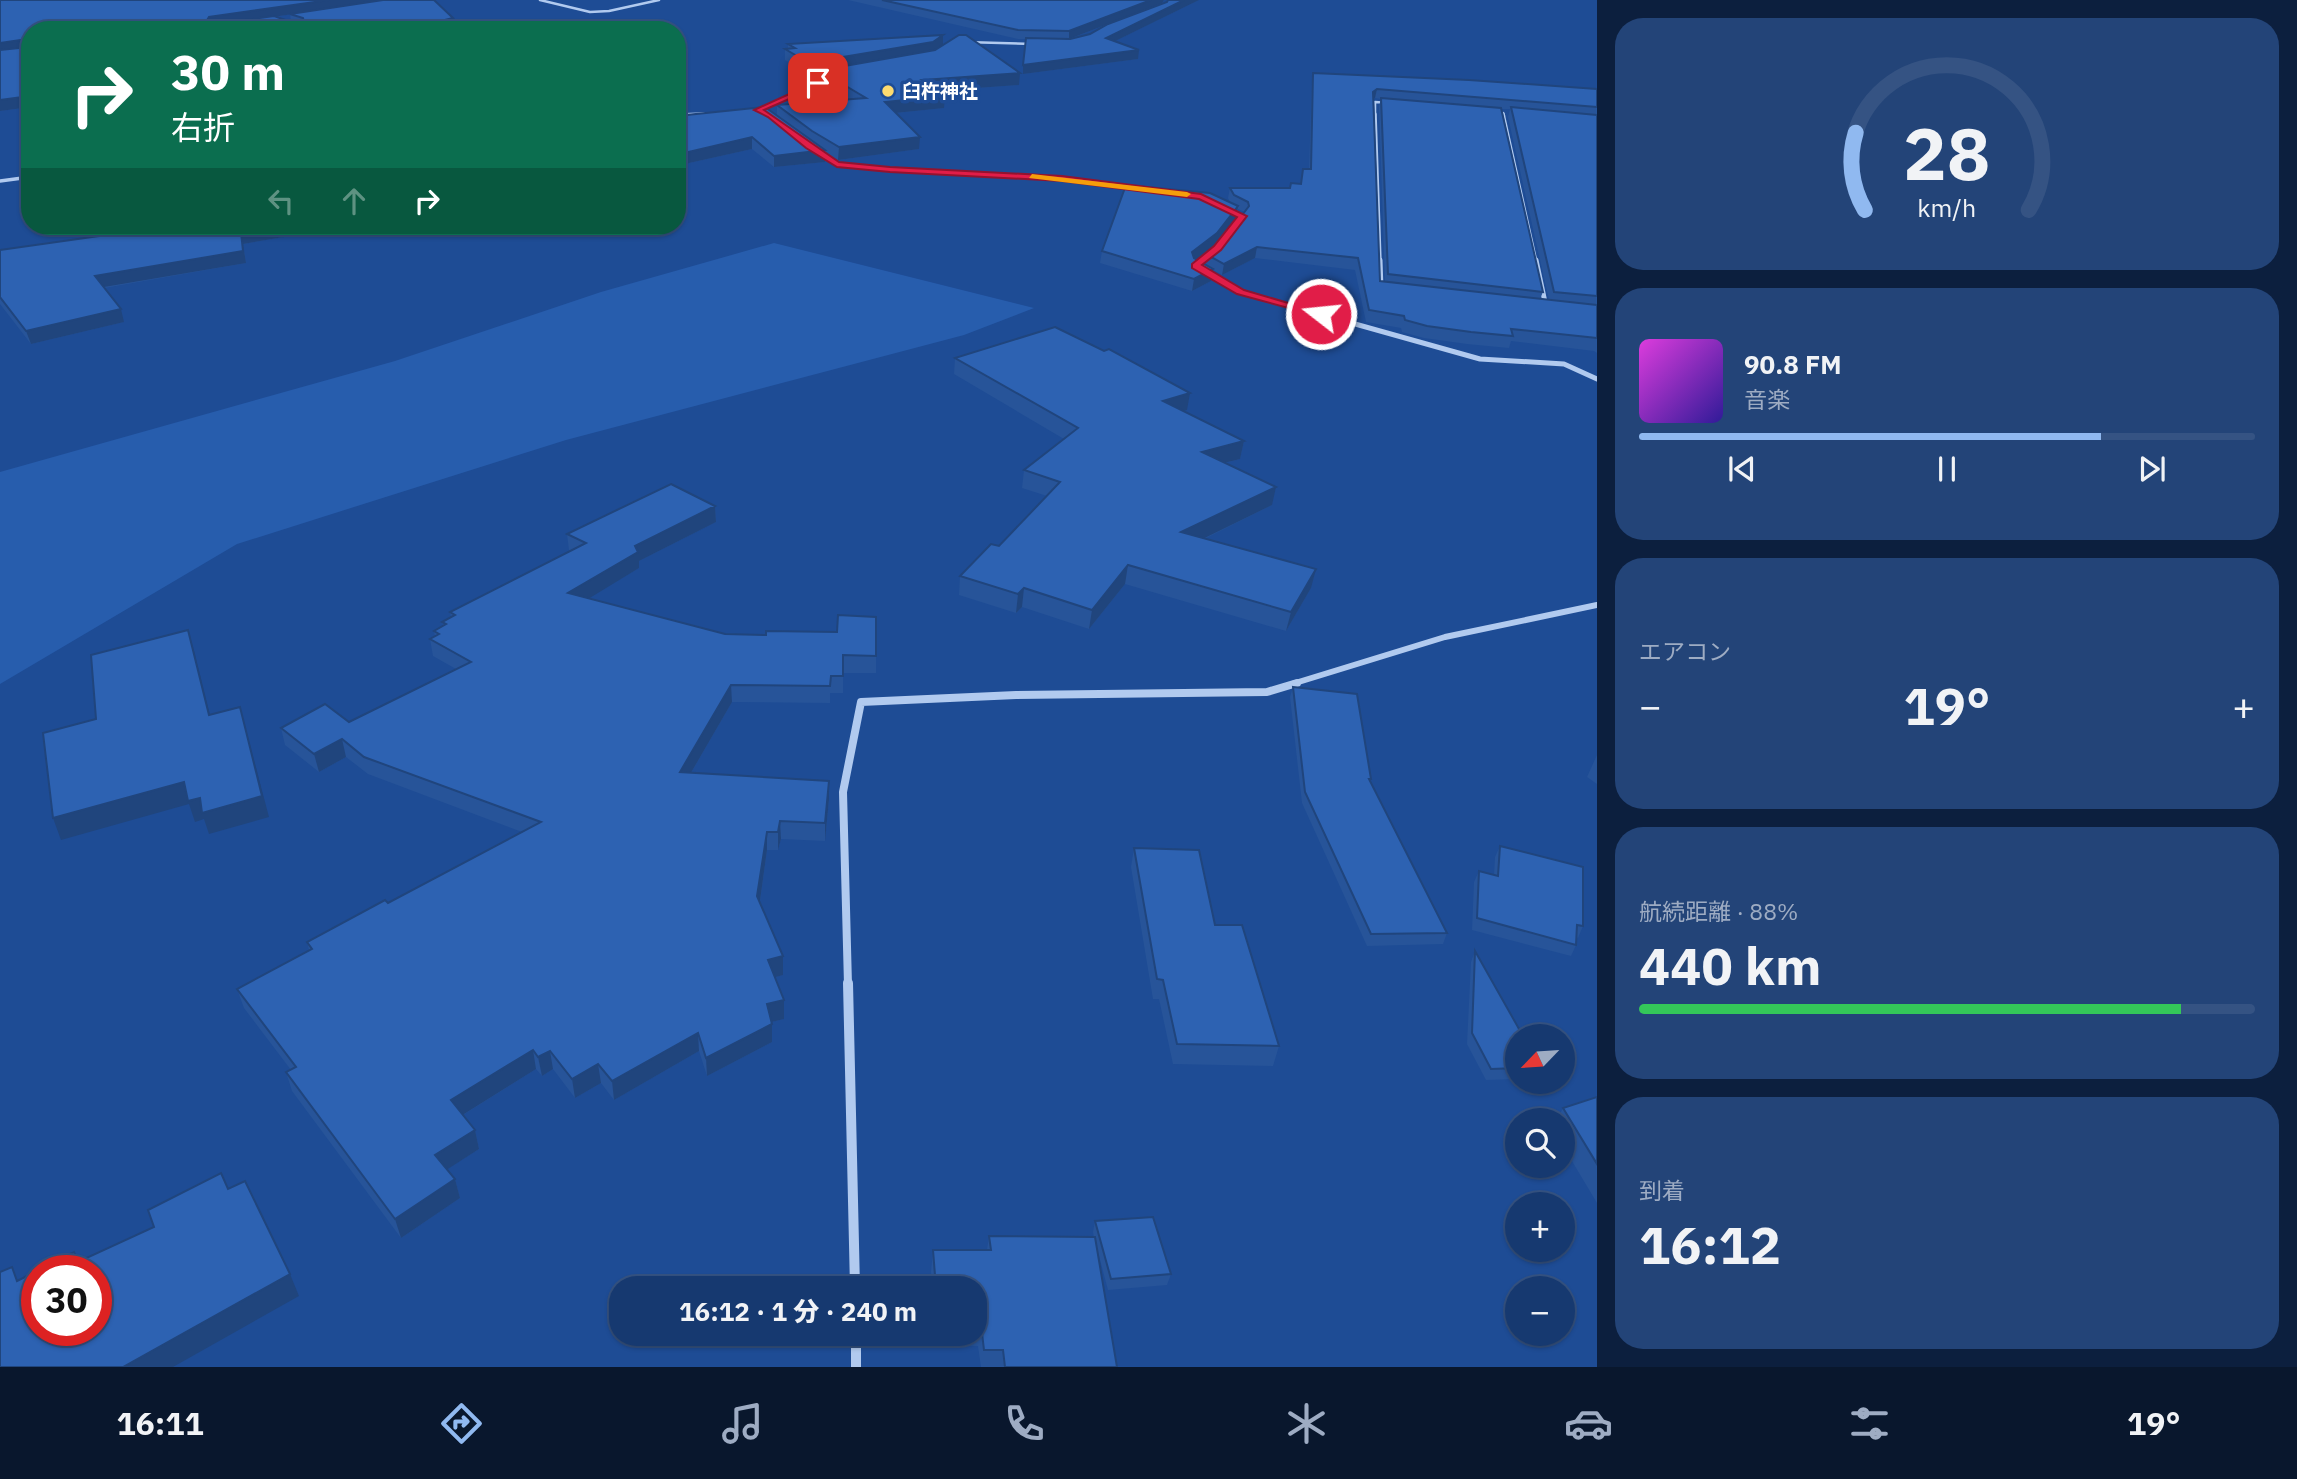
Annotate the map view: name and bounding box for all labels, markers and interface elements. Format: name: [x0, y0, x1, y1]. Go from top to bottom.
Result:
text: 30 m: [171, 40, 285, 103]
icon: right: [56, 49, 147, 140]
pin: [788, 53, 848, 113]
icon: arrive: [799, 64, 837, 102]
place label: 臼杵神社: [902, 79, 978, 103]
marker: 臼杵神社: [880, 83, 896, 99]
text: 28: [1903, 105, 1991, 200]
text: 右折: [171, 106, 235, 148]
icon: left: [262, 182, 300, 220]
icon: ahead: [335, 182, 373, 220]
icon: right: [408, 182, 446, 220]
text: km/h: [1918, 191, 1976, 224]
position arrow: [1284, 277, 1358, 351]
text: 90.8 FM: [1744, 347, 1842, 381]
text: 音楽: [1744, 384, 1790, 414]
icon: previous: [1723, 450, 1761, 488]
icon: pause: [1928, 450, 1966, 488]
icon: next: [2133, 450, 2171, 488]
text: エアコン: [1639, 636, 1731, 666]
text: 19°: [1904, 672, 1990, 739]
text: −: [1639, 681, 1662, 730]
text: +: [2232, 681, 2255, 730]
text: 航続距離 · 88%: [1639, 896, 1798, 926]
text: 440 km: [1639, 932, 1821, 999]
north arrow: [1505, 1024, 1575, 1094]
map controls: [1505, 1024, 1575, 1346]
button: search: [1505, 1108, 1575, 1178]
text: 到着: [1639, 1175, 1685, 1205]
button: +: [1505, 1192, 1575, 1262]
text: 16:12: [1639, 1211, 1781, 1278]
speed limit sign: 30: [21, 1255, 112, 1346]
button: −: [1505, 1276, 1575, 1346]
text: 16:12 · 1 分 · 240 m: [679, 1294, 917, 1328]
icon: directions: [437, 1399, 486, 1448]
icon: music: [718, 1399, 767, 1448]
icon: phone: [1000, 1399, 1049, 1448]
icon: climate: [1282, 1399, 1331, 1448]
icon: car: [1564, 1399, 1613, 1448]
icon: filters: [1845, 1399, 1894, 1448]
text: 16:11: [116, 1402, 204, 1444]
text: 19°: [2127, 1402, 2181, 1444]

